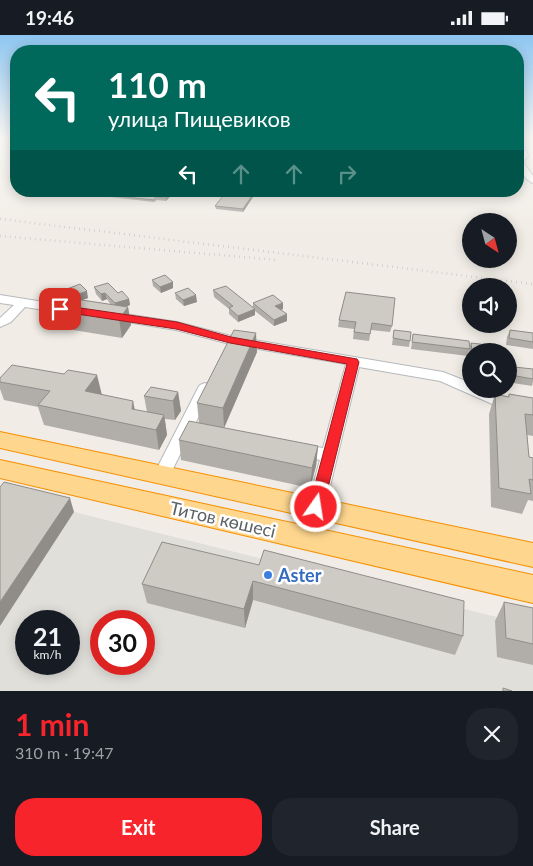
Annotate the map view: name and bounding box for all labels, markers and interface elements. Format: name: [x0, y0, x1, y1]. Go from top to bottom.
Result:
text: 19:46: [25, 6, 74, 29]
text: 110 m: [108, 63, 207, 105]
icon: left: [25, 65, 90, 130]
text: улица Пищевиков: [108, 105, 291, 132]
icon: left: [174, 160, 202, 188]
icon: ahead: [227, 160, 255, 188]
icon: ahead: [280, 160, 308, 188]
icon: right: [333, 160, 361, 188]
north arrow: [462, 213, 518, 267]
map controls: [462, 213, 517, 398]
button: sound: [462, 278, 517, 333]
pin: [39, 288, 81, 330]
icon: arrive: [46, 295, 74, 323]
button: search: [462, 343, 517, 398]
position arrow: [289, 480, 341, 532]
street label: Титов көшесі: [168, 496, 278, 542]
place label: Aster: [277, 564, 322, 586]
marker: Aster: [262, 569, 274, 581]
speed limit sign: 30: [90, 610, 155, 675]
text: 21: [33, 621, 62, 651]
text: km/h: [33, 647, 62, 662]
text: 1 min: [15, 706, 89, 742]
button: close: [466, 708, 518, 760]
text: 310 m · 19:47: [15, 743, 114, 762]
button: Exit: [15, 798, 262, 856]
button: Share: [272, 798, 518, 856]

